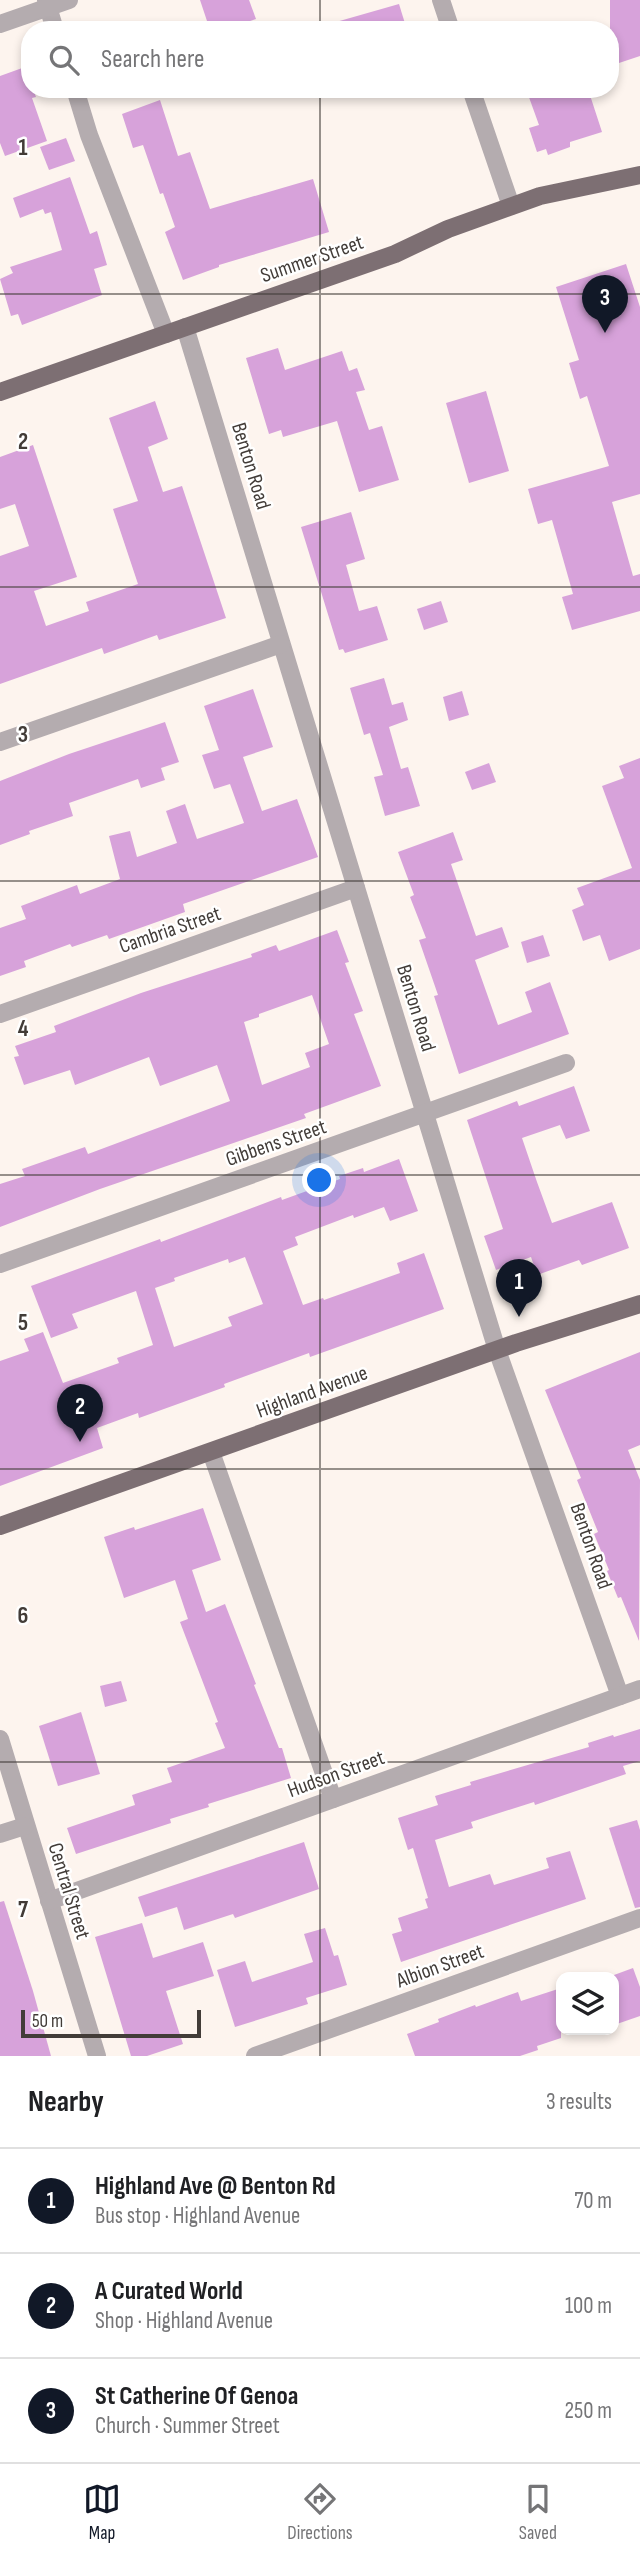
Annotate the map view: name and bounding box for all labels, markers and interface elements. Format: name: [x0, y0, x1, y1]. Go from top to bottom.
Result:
search box: [21, 21, 619, 98]
icon: search: [45, 41, 83, 79]
text: Search here: [101, 44, 204, 75]
text: 1: [18, 134, 28, 162]
street label: Summer Street: [257, 230, 367, 288]
pin: 3: [582, 275, 628, 333]
street label: Benton Road: [226, 420, 276, 512]
text: 2: [18, 428, 28, 456]
text: 3: [18, 721, 28, 749]
street label: Cambria Street: [116, 901, 224, 959]
street label: Benton Road: [391, 962, 441, 1054]
text: 4: [18, 1015, 29, 1043]
street label: Gibbens Street: [223, 1114, 329, 1172]
your location: [302, 1163, 336, 1197]
pin: 1: [496, 1259, 542, 1317]
text: 5: [18, 1309, 28, 1337]
street label: Highland Avenue: [253, 1360, 371, 1424]
pin: 2: [57, 1384, 103, 1442]
street label: Benton Road: [565, 1500, 617, 1592]
text: 6: [18, 1602, 28, 1630]
street label: Hudson Street: [284, 1745, 388, 1803]
street label: Central Street: [43, 1840, 95, 1942]
text: 7: [18, 1896, 28, 1924]
street label: Albion Street: [392, 1939, 487, 1994]
map controls: [556, 1972, 619, 2035]
button: layers: [556, 1972, 619, 2035]
scale bar: [21, 2007, 201, 2039]
text: 50 m: [32, 2010, 63, 2033]
text: Nearby: [28, 2084, 104, 2120]
text: 3 results: [546, 2088, 612, 2116]
text: Highland Ave @ Benton Rd: [95, 2171, 336, 2202]
text: 1: [46, 2187, 56, 2215]
text: 70 m: [574, 2187, 612, 2215]
text: Bus stop · Highland Avenue: [95, 2202, 300, 2230]
text: A Curated World: [95, 2276, 243, 2307]
text: 2: [46, 2292, 56, 2320]
text: 100 m: [565, 2292, 612, 2320]
text: Shop · Highland Avenue: [95, 2307, 273, 2335]
text: St Catherine Of Genoa: [95, 2381, 298, 2412]
text: 3: [46, 2397, 56, 2425]
text: 250 m: [565, 2397, 612, 2425]
text: Church · Summer Street: [95, 2412, 280, 2440]
tab: Map: [83, 2480, 121, 2545]
tab: Directions: [287, 2480, 353, 2545]
tab: Saved: [519, 2480, 557, 2545]

